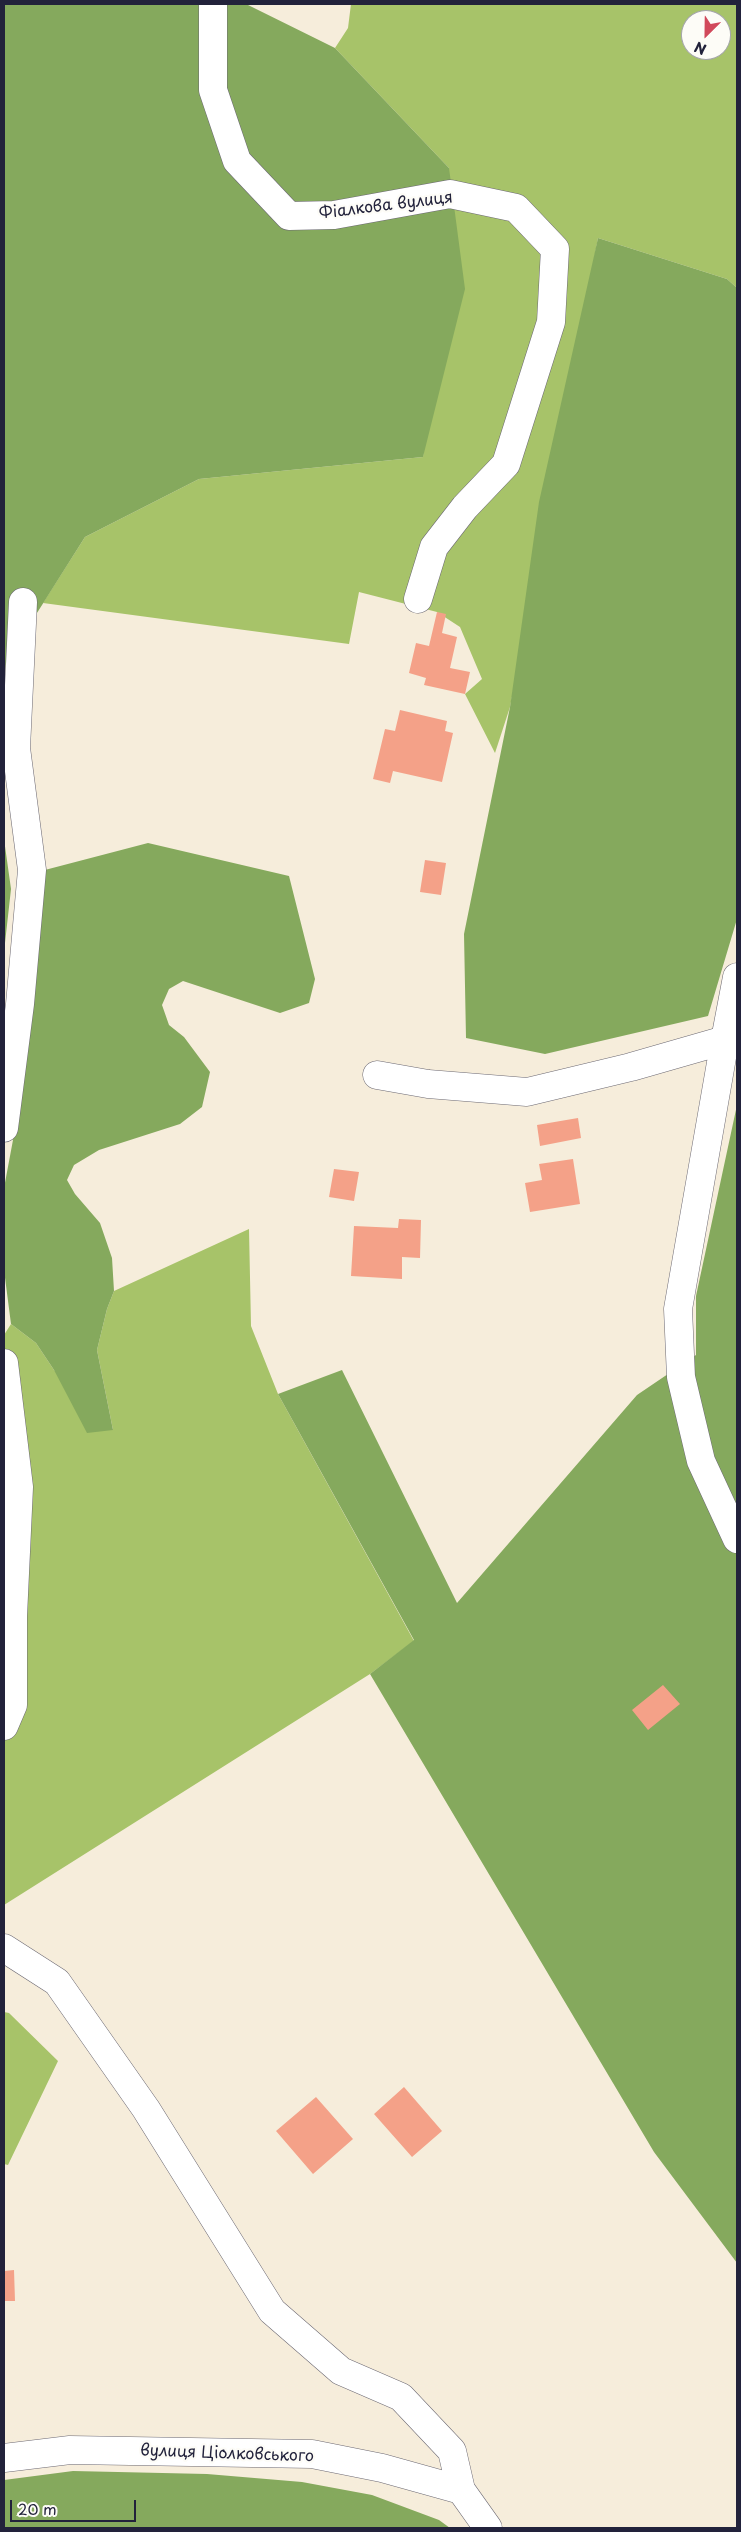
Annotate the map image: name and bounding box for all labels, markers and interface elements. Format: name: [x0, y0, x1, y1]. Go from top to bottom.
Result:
north arrow: [681, 10, 731, 60]
text: N: [691, 37, 710, 60]
street label: Фіалкова вулиця: [318, 188, 454, 224]
street label: вулиця Ціолковського: [140, 2441, 314, 2467]
scale bar: [12, 2490, 139, 2522]
text: 20 m: [18, 2497, 57, 2520]

